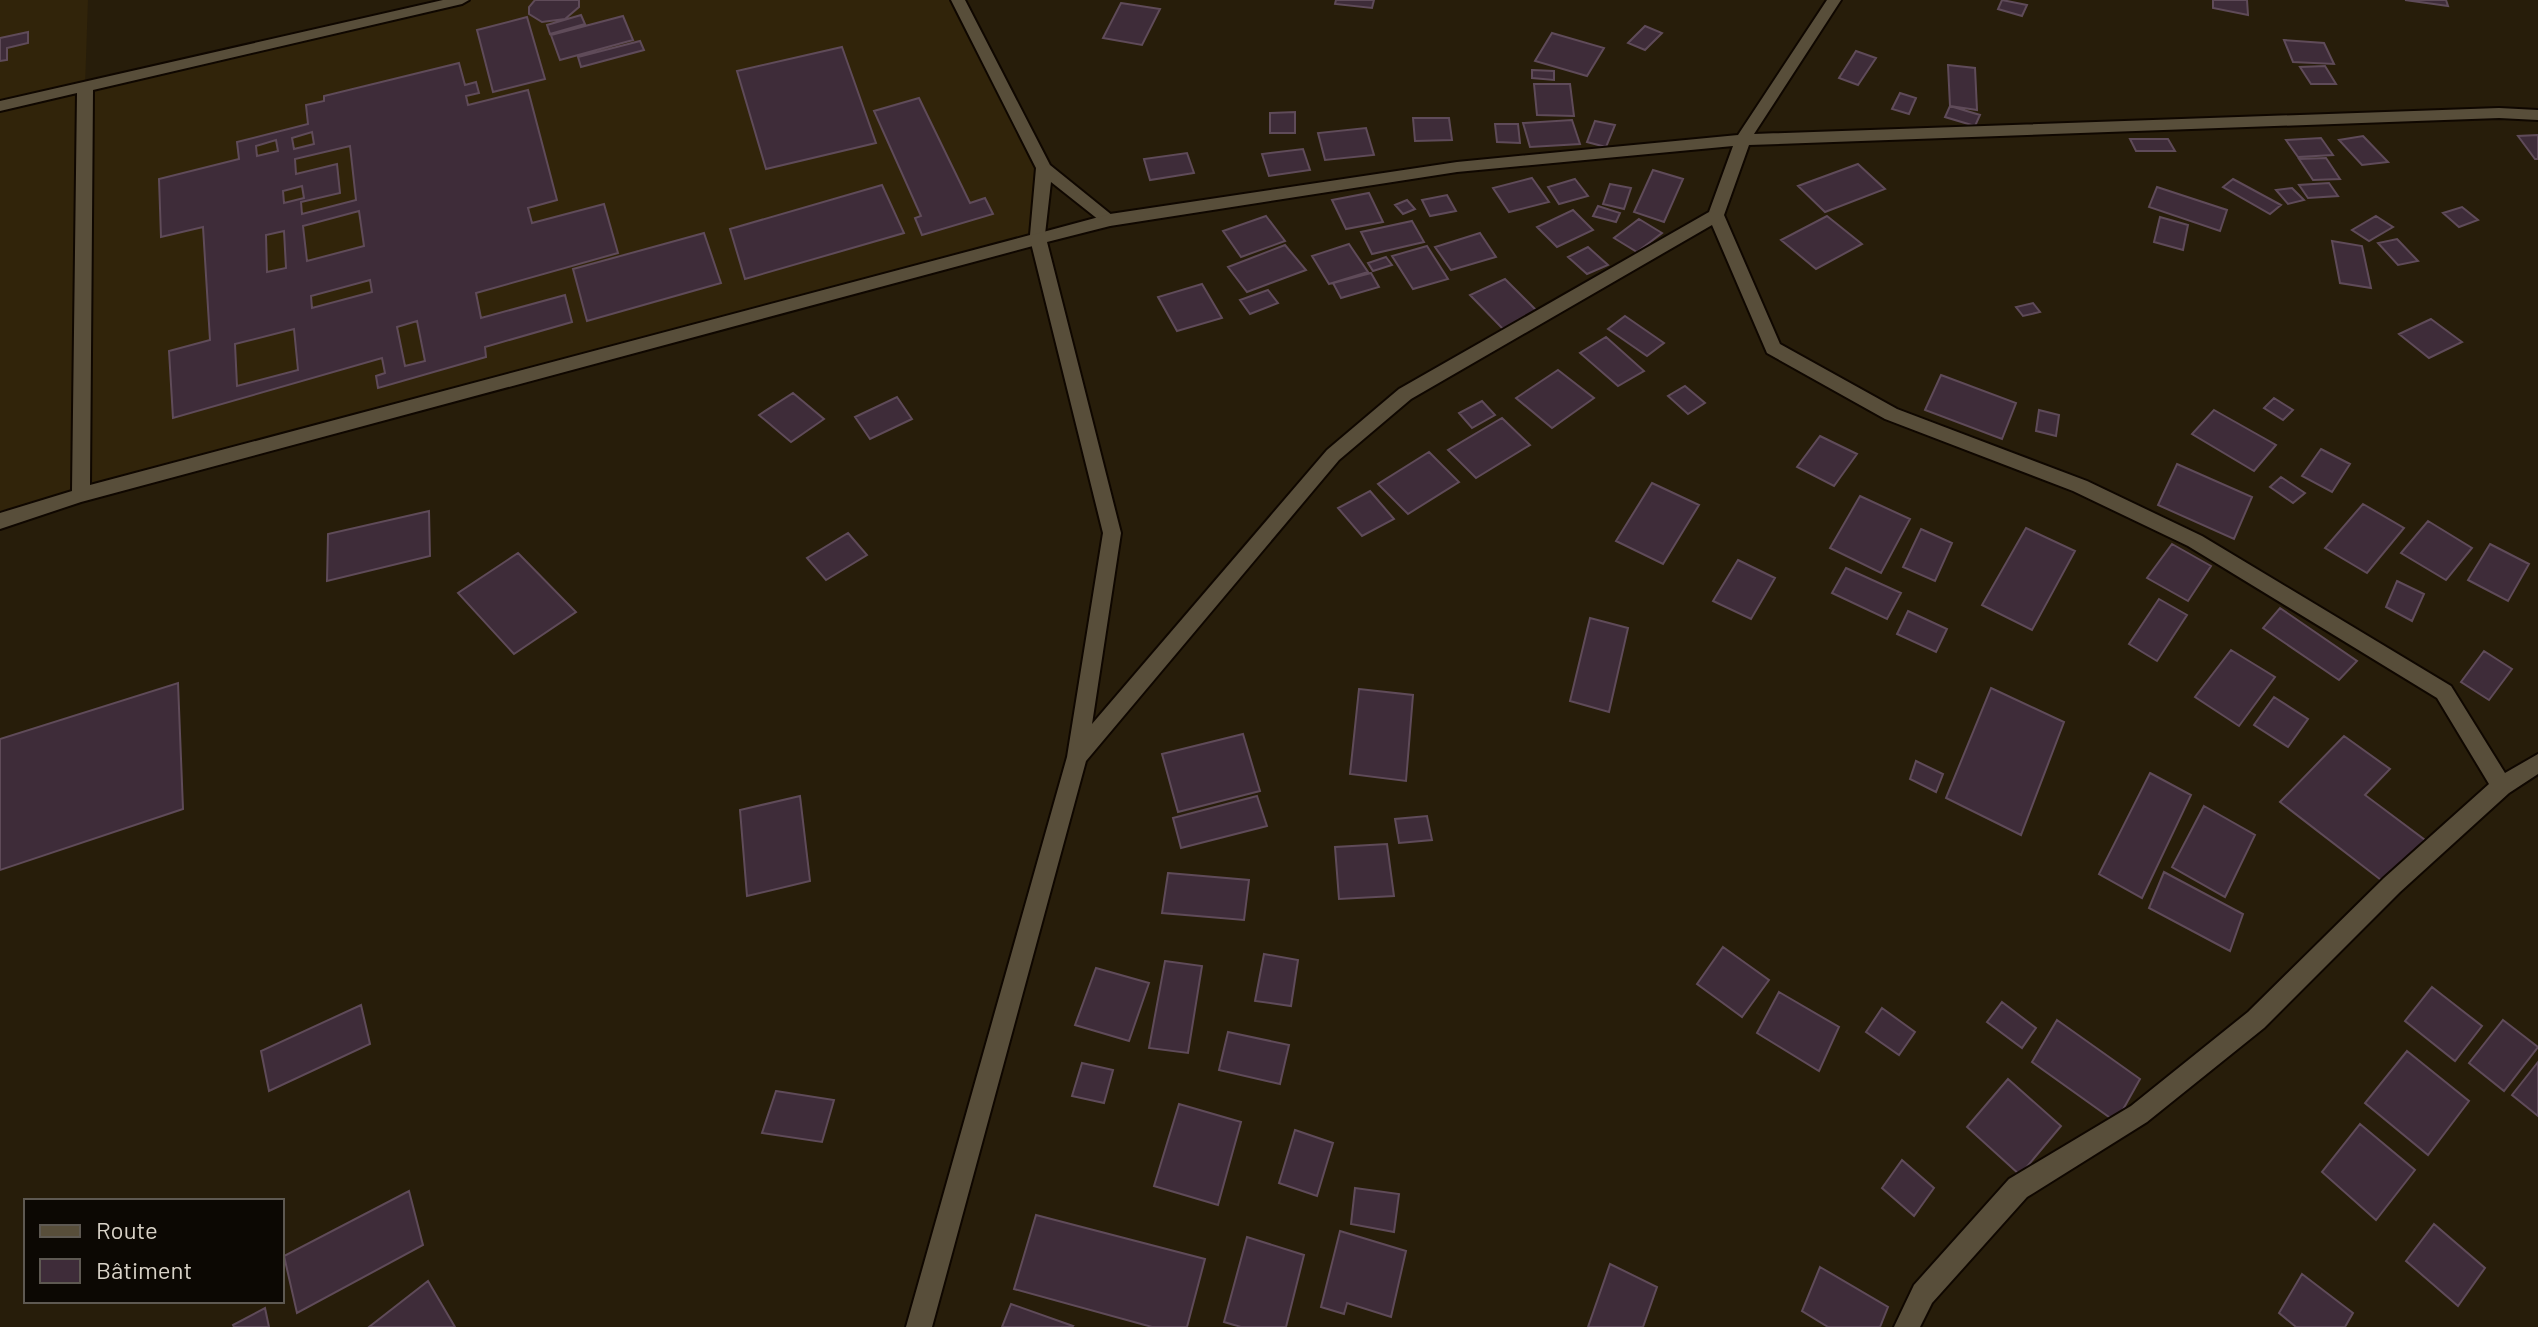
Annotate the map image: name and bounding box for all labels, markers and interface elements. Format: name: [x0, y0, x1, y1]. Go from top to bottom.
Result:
legend: [24, 1199, 284, 1303]
text: Route: [96, 1215, 158, 1244]
text: Bâtiment: [96, 1255, 192, 1284]

